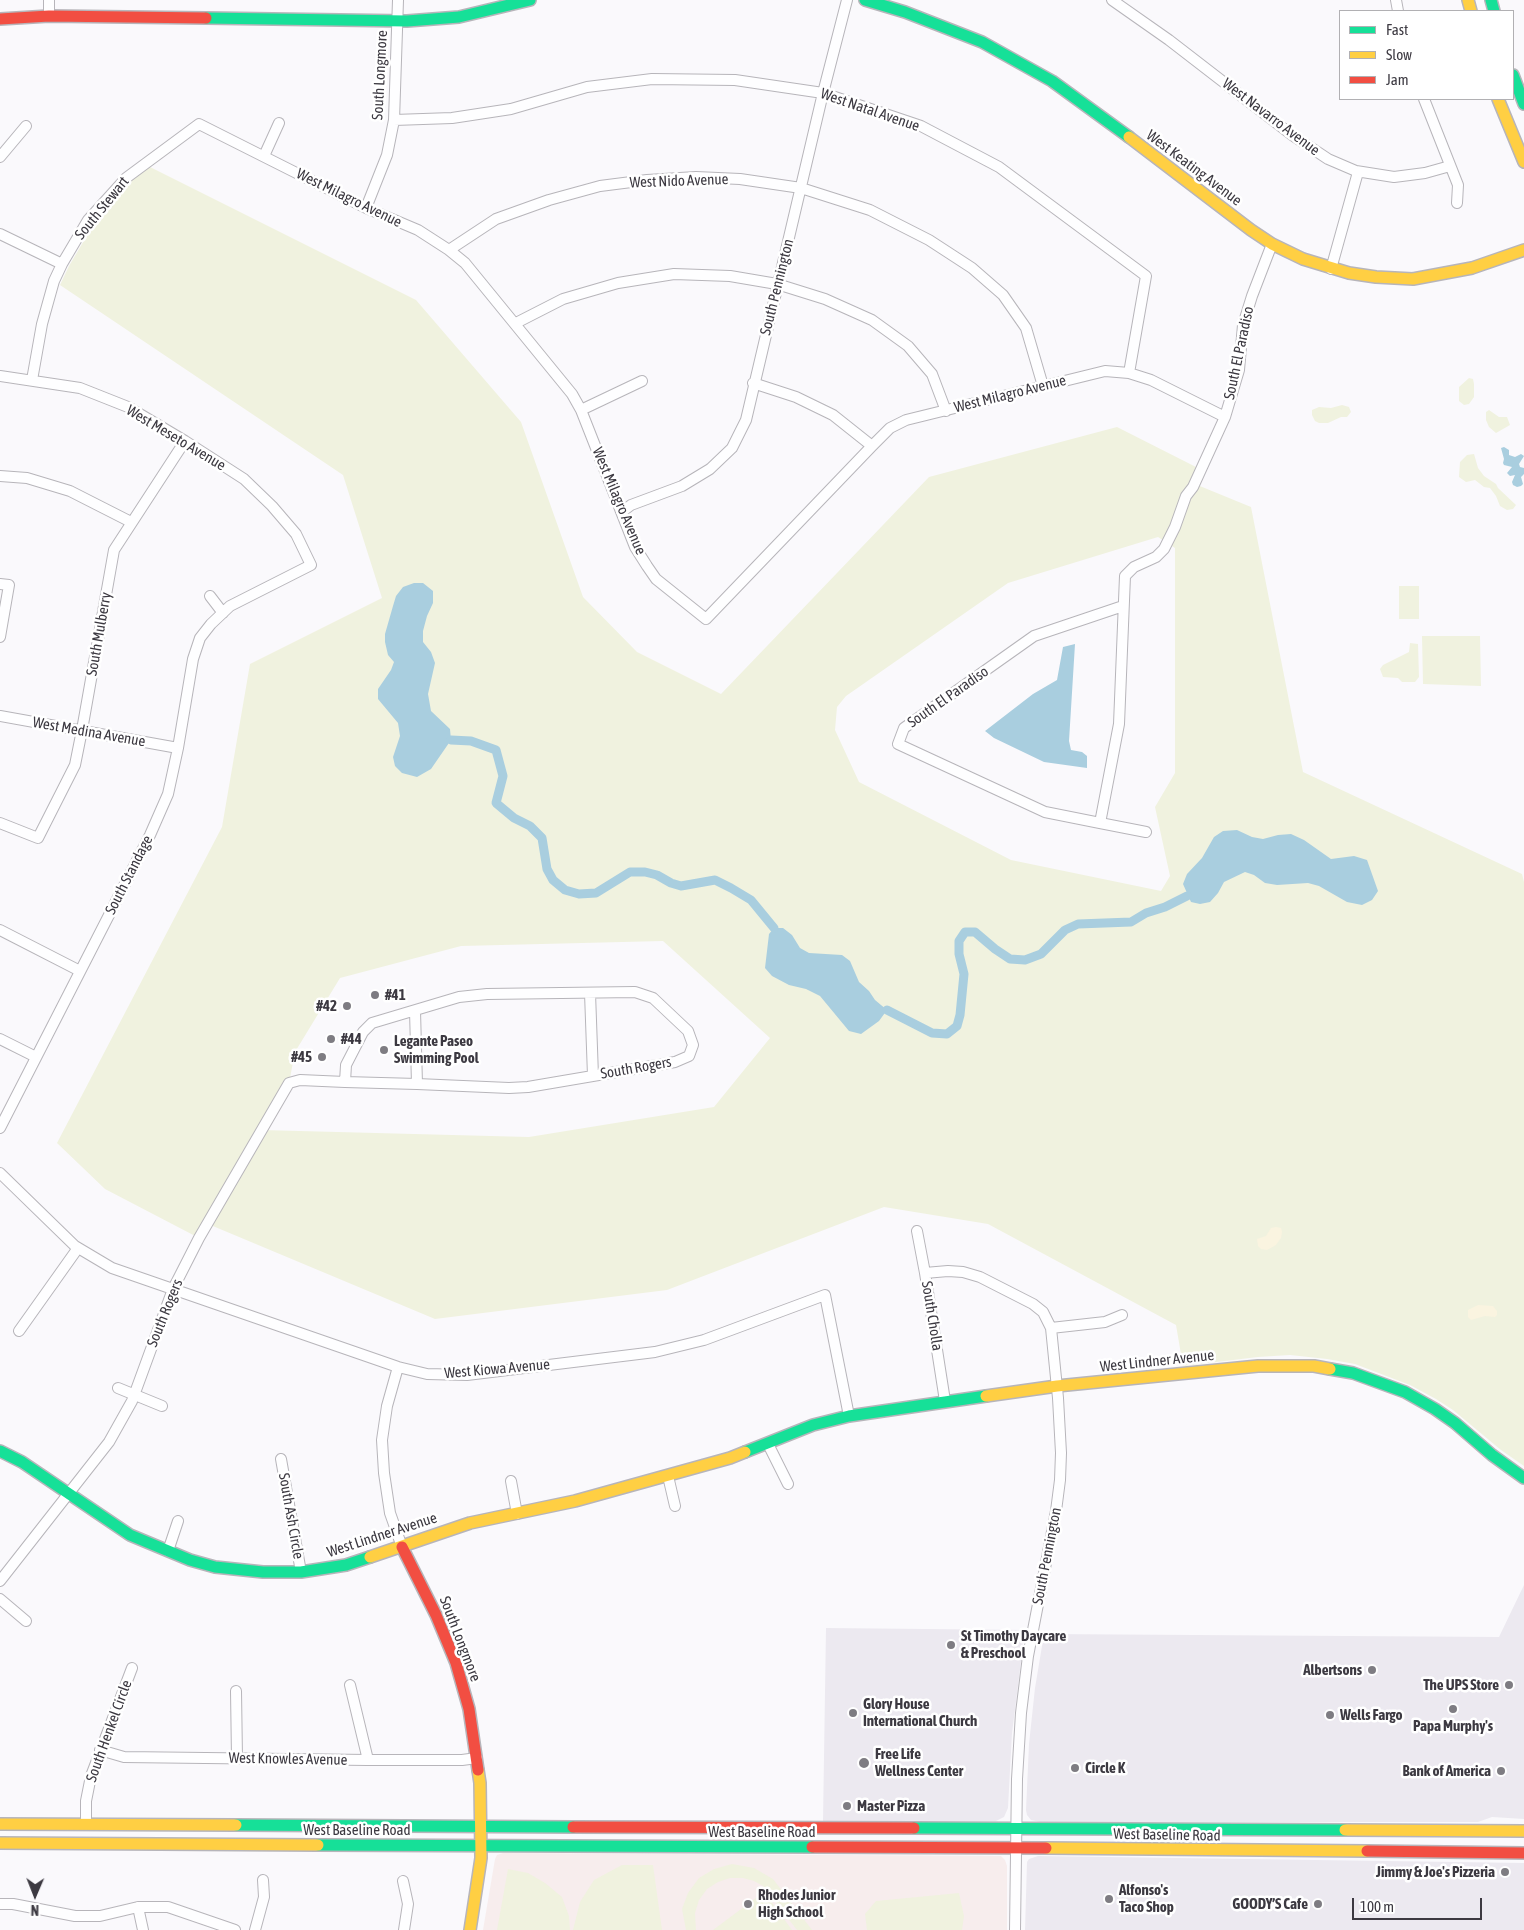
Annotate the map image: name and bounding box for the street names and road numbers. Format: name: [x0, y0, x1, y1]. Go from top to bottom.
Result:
street label: South Longmore: [369, 30, 391, 120]
street label: West Navarro Avenue: [1219, 75, 1323, 159]
street label: West Natal Avenue: [818, 85, 922, 135]
street label: West Keating Avenue: [1143, 126, 1245, 210]
street label: West Milagro Avenue: [293, 165, 405, 231]
street label: West Nido Avenue: [629, 170, 729, 192]
street label: South Stewart: [71, 173, 133, 243]
street label: South Pennington: [756, 237, 798, 337]
street label: South El Paradiso: [1220, 305, 1258, 401]
street label: West Milagro Avenue: [952, 371, 1068, 417]
street label: West Meseto Avenue: [123, 401, 229, 475]
street label: West Milagro Avenue: [588, 445, 650, 557]
street label: South Mulberry: [83, 591, 115, 677]
street label: South El Paradiso: [904, 662, 992, 732]
street label: West Medina Avenue: [31, 713, 147, 751]
street label: South Standage: [101, 833, 157, 917]
street label: South Rogers: [599, 1053, 673, 1083]
street label: South Rogers: [143, 1276, 187, 1350]
street label: South Cholla: [918, 1280, 946, 1352]
street label: West Lindner Avenue: [1099, 1346, 1215, 1376]
street label: West Kiowa Avenue: [443, 1355, 551, 1383]
street label: South Ash Circle: [275, 1472, 307, 1560]
street label: South Pennington: [1029, 1506, 1065, 1606]
street label: West Lindner Avenue: [325, 1509, 439, 1561]
street label: South Longmore: [435, 1594, 485, 1684]
street label: South Henkel Circle: [82, 1678, 136, 1784]
street label: West Knowles Avenue: [228, 1749, 348, 1769]
street label: West Baseline Road: [303, 1821, 411, 1839]
street label: West Baseline Road: [708, 1823, 816, 1841]
street label: West Baseline Road: [1113, 1825, 1221, 1845]

